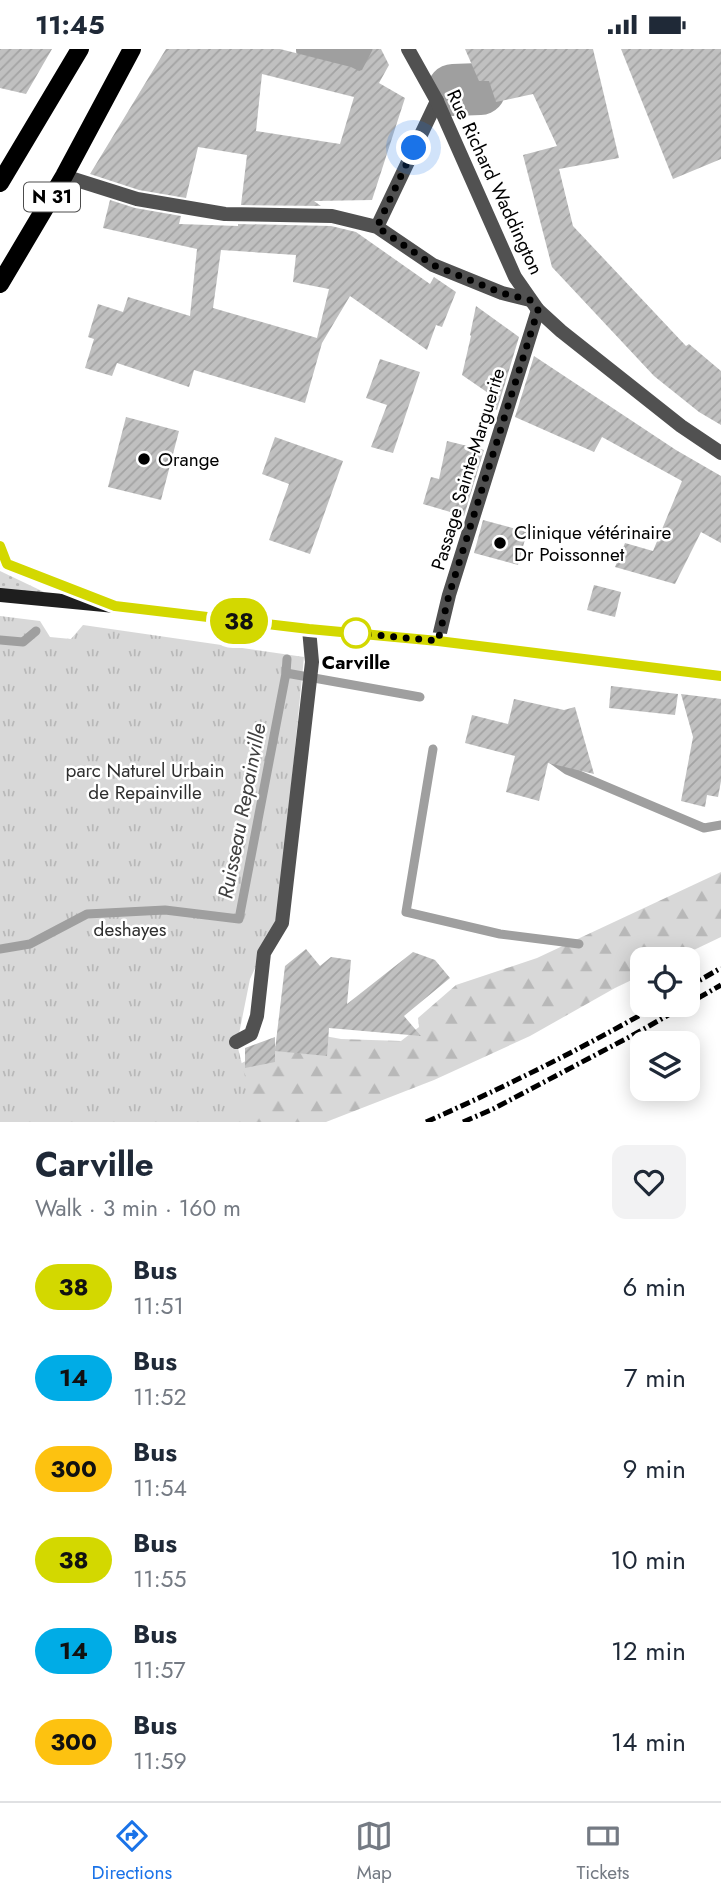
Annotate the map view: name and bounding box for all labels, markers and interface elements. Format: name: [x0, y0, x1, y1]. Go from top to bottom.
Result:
text: 11:45: [35, 6, 105, 44]
street label: Rue Richard Waddington: [440, 85, 550, 279]
your location: [396, 130, 431, 165]
road number: N 31: [24, 183, 80, 211]
street label: Passage Sainte-Marguerite: [424, 365, 512, 573]
place label: Orange: [158, 446, 219, 473]
marker: Orange: [136, 451, 152, 467]
place label: Clinique vétérinaire Dr Poissonnet: [514, 519, 671, 568]
marker: Clinique vétérinaire Dr Poissonnet: [492, 535, 508, 551]
line badge: 38: [208, 598, 270, 644]
text: 38: [224, 603, 254, 638]
marker: Carville: [341, 618, 371, 648]
place label: Carville: [322, 649, 390, 676]
water label: Ruisseau Repainville: [210, 720, 274, 901]
park label: parc Naturel Urbain de Repainville: [66, 757, 224, 806]
park label: deshayes: [94, 916, 167, 943]
map controls: [630, 947, 700, 1101]
button: locate: [630, 947, 700, 1017]
button: layers: [630, 1031, 700, 1101]
text: Carville: [35, 1141, 154, 1188]
button: heart: [612, 1145, 686, 1219]
text: Walk · 3 min · 160 m: [35, 1191, 241, 1225]
text: Bus: [133, 1251, 177, 1289]
text: 6 min: [623, 1268, 686, 1306]
text: 38: [59, 1269, 88, 1304]
text: 11:51: [133, 1289, 184, 1323]
text: Bus: [133, 1342, 177, 1380]
text: 7 min: [624, 1359, 686, 1397]
text: 14: [59, 1360, 88, 1395]
text: 11:52: [133, 1380, 187, 1414]
text: Bus: [133, 1433, 177, 1471]
text: 9 min: [623, 1450, 686, 1488]
text: 300: [50, 1451, 97, 1486]
text: 11:54: [133, 1471, 187, 1505]
text: Bus: [133, 1524, 177, 1562]
text: 10 min: [610, 1541, 686, 1579]
text: 38: [59, 1542, 88, 1577]
text: 11:55: [133, 1562, 187, 1596]
text: Bus: [133, 1615, 177, 1653]
text: 12 min: [611, 1632, 686, 1670]
text: 14: [59, 1633, 88, 1668]
text: 11:57: [133, 1653, 186, 1687]
text: Bus: [133, 1706, 177, 1744]
text: 14 min: [611, 1723, 686, 1761]
text: 300: [50, 1724, 97, 1759]
text: 11:59: [133, 1744, 187, 1778]
tab: Directions: [92, 1817, 172, 1886]
tab: Map: [355, 1817, 393, 1886]
tab: Tickets: [576, 1817, 629, 1886]

